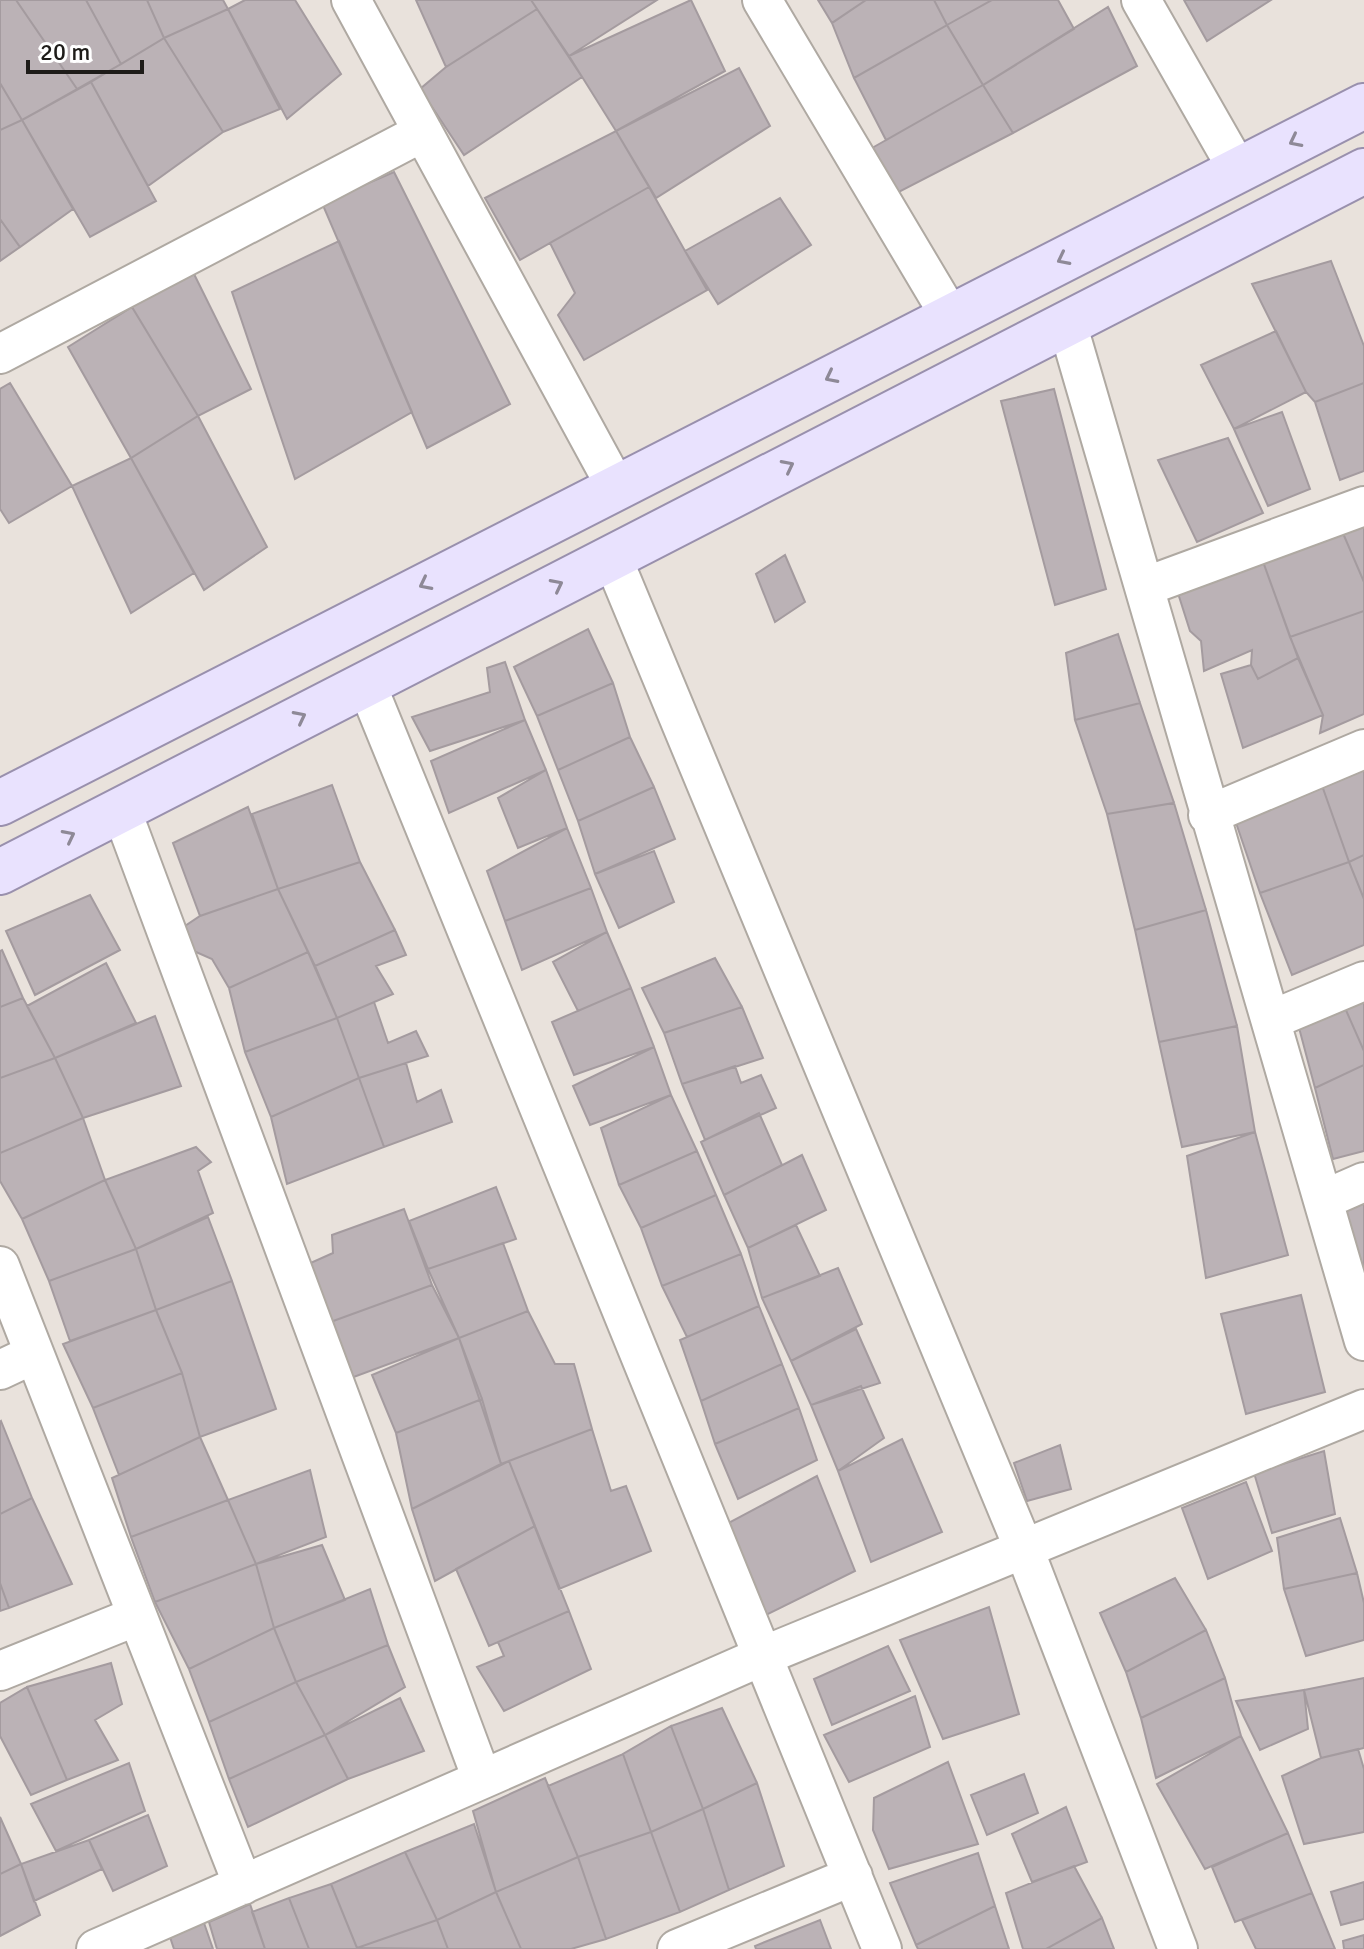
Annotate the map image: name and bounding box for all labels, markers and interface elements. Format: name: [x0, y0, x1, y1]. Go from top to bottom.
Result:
scale bar: [28, 24, 142, 74]
text: 20 m: [40, 37, 90, 67]
one-way arrow: [1288, 131, 1303, 147]
one-way arrow: [1056, 249, 1071, 265]
one-way arrow: [825, 367, 840, 383]
one-way arrow: [779, 461, 794, 476]
one-way arrow: [419, 575, 434, 590]
one-way arrow: [548, 580, 563, 595]
one-way arrow: [292, 711, 307, 727]
one-way arrow: [61, 830, 76, 846]

